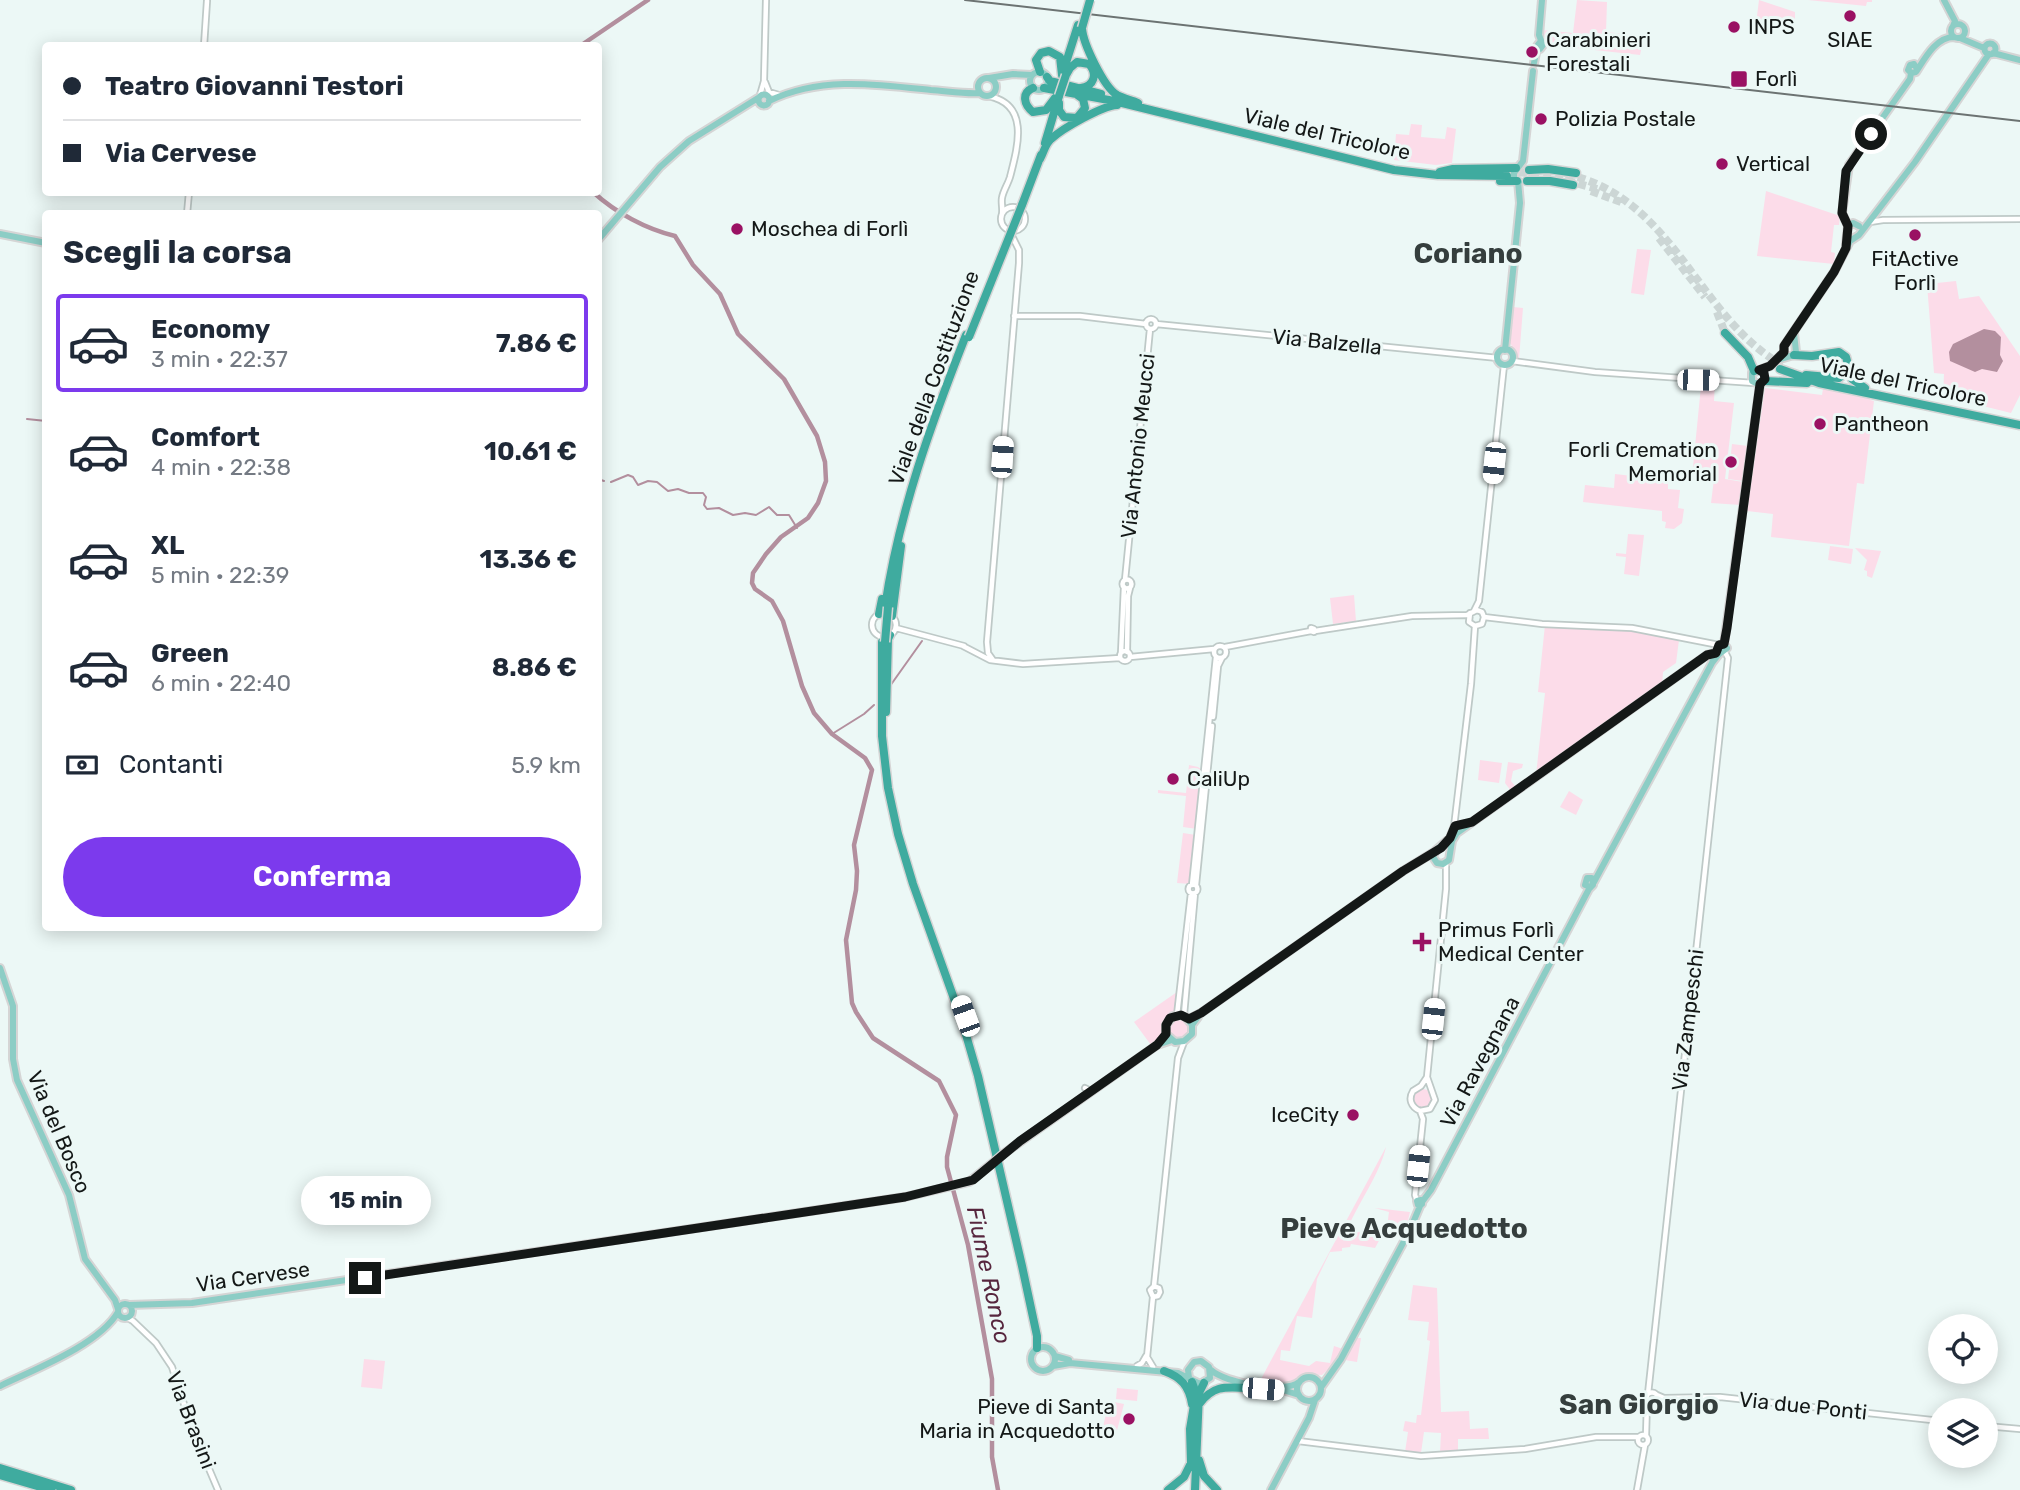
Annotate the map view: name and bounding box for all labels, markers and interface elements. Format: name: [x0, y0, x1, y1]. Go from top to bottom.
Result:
marker: SIAE: [1842, 8, 1858, 24]
place label: INPS: [1748, 14, 1795, 39]
marker: INPS: [1726, 19, 1742, 35]
place label: Carabinieri Forestali: [1546, 27, 1651, 76]
place label: SIAE: [1827, 27, 1873, 52]
marker: Carabinieri Forestali: [1524, 44, 1540, 60]
place label: Forlì: [1755, 66, 1797, 91]
marker: Forlì: [1729, 69, 1749, 89]
text: Teatro Giovanni Testori: [105, 71, 404, 102]
street label: Viale del Tricolore: [1241, 102, 1413, 165]
place label: Polizia Postale: [1555, 106, 1696, 131]
marker: Polizia Postale: [1533, 111, 1549, 127]
route start: [1855, 118, 1887, 150]
text: Via Cervese: [105, 138, 257, 169]
place label: Vertical: [1736, 151, 1810, 176]
marker: Vertical: [1714, 156, 1730, 172]
place label: Moschea di Forlì: [751, 216, 908, 241]
marker: Moschea di Forlì: [729, 221, 745, 237]
marker: FitActive Forlì: [1907, 227, 1923, 243]
text: Scegli la corsa: [63, 233, 292, 271]
district label: Coriano: [1413, 237, 1523, 270]
place label: FitActive Forlì: [1871, 246, 1959, 295]
street label: Viale della Costituzione: [883, 267, 984, 489]
icon: car: [67, 312, 130, 375]
text: Economy: [151, 314, 270, 345]
street label: Via Balzella: [1271, 323, 1383, 360]
text: 7.86 €: [496, 328, 577, 359]
text: 3 min · 22:37: [151, 345, 288, 373]
street label: Via Antonio Meucci: [1115, 352, 1160, 540]
street label: Viale del Tricolore: [1817, 352, 1989, 411]
car: [1677, 369, 1720, 391]
place label: Pantheon: [1834, 411, 1929, 436]
marker: Pantheon: [1812, 416, 1828, 432]
icon: car: [67, 420, 130, 483]
text: Comfort: [151, 422, 260, 453]
car: [991, 435, 1014, 479]
text: 10.61 €: [484, 436, 577, 467]
place label: Forli Cremation Memorial: [1568, 437, 1717, 486]
car: [1482, 441, 1507, 485]
text: 4 min · 22:38: [151, 453, 291, 481]
marker: Forli Cremation Memorial: [1723, 454, 1739, 470]
icon: car: [67, 528, 130, 591]
text: XL: [151, 530, 184, 561]
text: 13.36 €: [480, 544, 577, 575]
text: 5 min · 22:39: [151, 561, 289, 589]
icon: car: [67, 636, 130, 699]
text: Green: [151, 638, 229, 669]
text: 8.86 €: [492, 652, 577, 683]
text: 6 min · 22:40: [151, 669, 291, 697]
icon: cash: [63, 746, 101, 784]
text: Contanti: [119, 749, 223, 780]
text: 5.9 km: [511, 751, 581, 779]
place label: CaliUp: [1187, 766, 1250, 791]
marker: CaliUp: [1165, 771, 1181, 787]
button: Conferma: [63, 837, 581, 917]
place label: Primus Forlì Medical Center: [1438, 917, 1584, 966]
marker: Primus Forlì Medical Center: [1412, 932, 1432, 952]
street label: Via Zampeschi: [1666, 948, 1709, 1092]
street label: Via Ravegnana: [1435, 992, 1525, 1132]
car: [948, 993, 983, 1039]
car: [1421, 997, 1446, 1041]
street label: Via del Bosco: [22, 1067, 96, 1197]
place label: IceCity: [1271, 1102, 1339, 1127]
marker: IceCity: [1345, 1107, 1361, 1123]
car: [1406, 1144, 1431, 1188]
callout: 15 min: [300, 1176, 430, 1226]
text: 15 min: [329, 1186, 403, 1214]
water label: Fiume Ronco: [961, 1204, 1017, 1346]
district label: Pieve Acquedotto: [1280, 1212, 1528, 1245]
street label: Via Cervese: [194, 1256, 311, 1297]
route end: [349, 1262, 381, 1294]
map controls: [1928, 1314, 1998, 1468]
button: locate: [1928, 1314, 1998, 1384]
street label: Via Brasini: [161, 1367, 222, 1472]
car: [1242, 1377, 1285, 1401]
street label: Via due Ponti: [1738, 1386, 1868, 1425]
district label: San Giorgio: [1559, 1388, 1719, 1421]
place label: Pieve di Santa Maria in Acquedotto: [919, 1394, 1115, 1443]
button: layers: [1928, 1398, 1998, 1468]
marker: Pieve di Santa Maria in Acquedotto: [1121, 1411, 1137, 1427]

